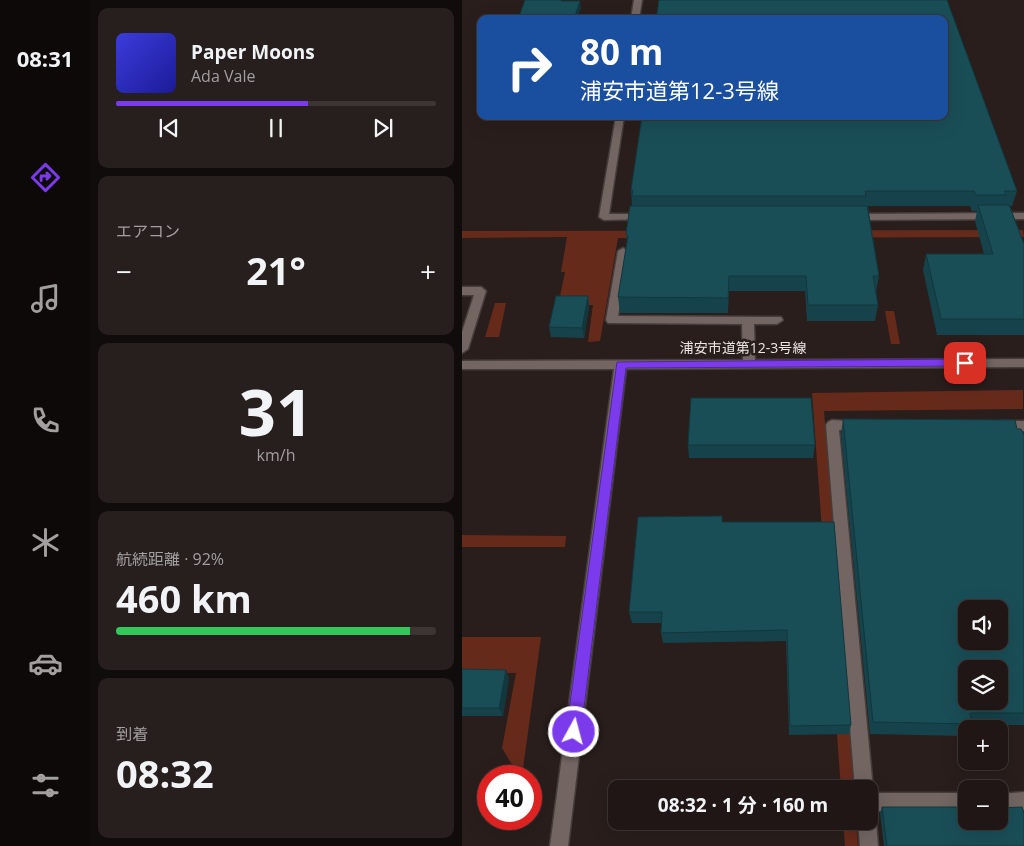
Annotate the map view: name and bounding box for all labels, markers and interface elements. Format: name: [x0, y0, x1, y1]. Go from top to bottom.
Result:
text: 80 m: [580, 28, 663, 75]
icon: right: [497, 35, 562, 100]
text: Paper Moons: [191, 39, 315, 65]
text: 08:31: [17, 43, 73, 73]
text: Ada Vale: [191, 65, 255, 87]
text: 浦安市道第12-3号線: [580, 75, 779, 105]
icon: previous: [155, 114, 183, 142]
icon: pause: [262, 114, 290, 142]
icon: next: [369, 114, 397, 142]
icon: directions: [28, 160, 63, 195]
text: エアコン: [116, 220, 180, 242]
text: 21°: [246, 244, 306, 296]
text: −: [116, 252, 132, 290]
text: +: [420, 252, 436, 290]
icon: music: [28, 281, 63, 316]
street label: 浦安市道第12-3号線: [680, 338, 806, 357]
pin: [944, 342, 986, 384]
icon: arrive: [951, 349, 979, 377]
text: 31: [239, 367, 313, 455]
icon: phone: [28, 403, 63, 438]
text: km/h: [257, 444, 295, 466]
icon: climate: [28, 525, 63, 560]
text: 航続距離 · 92%: [116, 548, 224, 570]
text: 460 km: [116, 572, 252, 624]
map controls: [958, 600, 1008, 830]
button: sound: [958, 600, 1008, 650]
icon: car: [28, 646, 63, 681]
button: layers: [958, 660, 1008, 710]
position arrow: [547, 705, 599, 757]
button: +: [958, 720, 1008, 770]
text: 到着: [116, 723, 148, 745]
text: 08:32: [116, 747, 214, 799]
speed limit sign: 40: [477, 765, 542, 830]
icon: filters: [28, 768, 63, 803]
button: −: [958, 780, 1008, 830]
text: 08:32 · 1 分 · 160 m: [658, 792, 828, 818]

